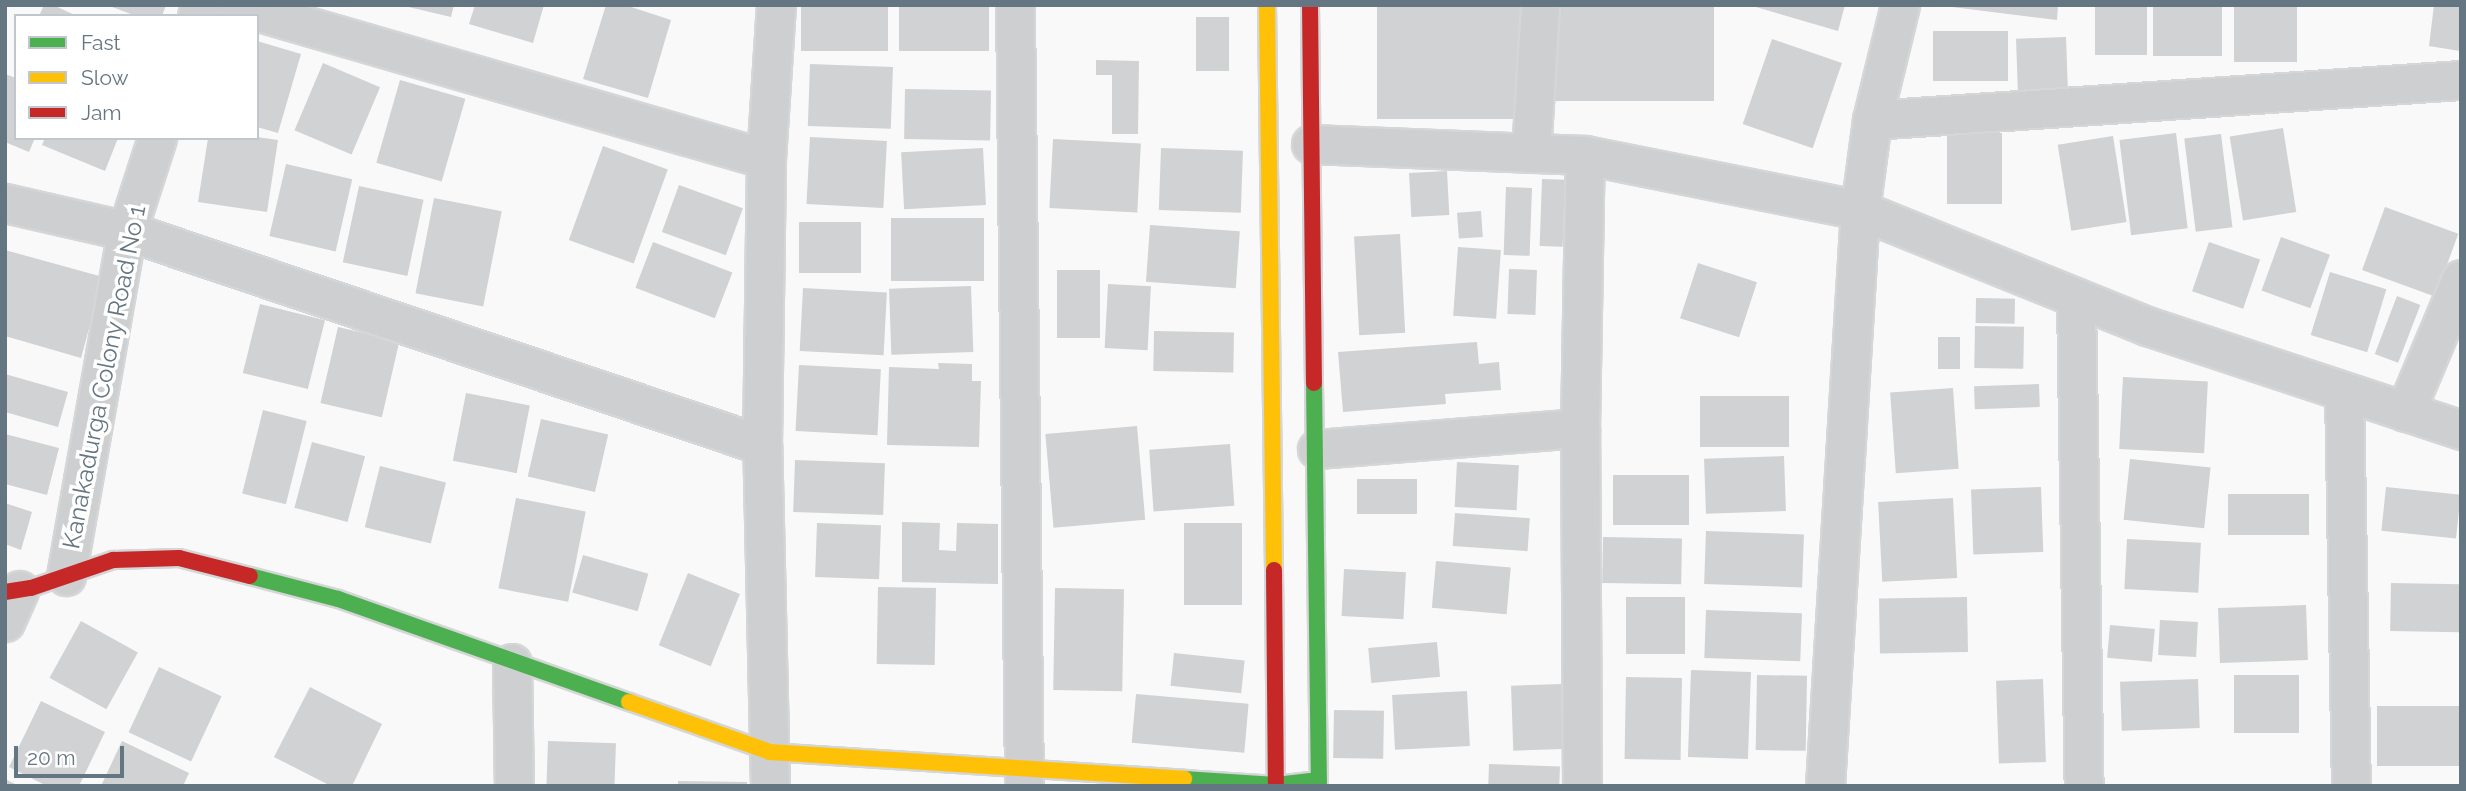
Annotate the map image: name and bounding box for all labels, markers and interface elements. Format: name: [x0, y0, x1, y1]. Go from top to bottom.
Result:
legend: [14, 14, 259, 140]
text: Fast: [81, 30, 121, 55]
text: Slow: [81, 65, 129, 90]
text: Jam: [81, 100, 122, 125]
street label: Kanakadurga Colony Road No 1: [56, 203, 152, 551]
scale bar: [18, 732, 128, 776]
text: 20 m: [27, 745, 75, 770]

